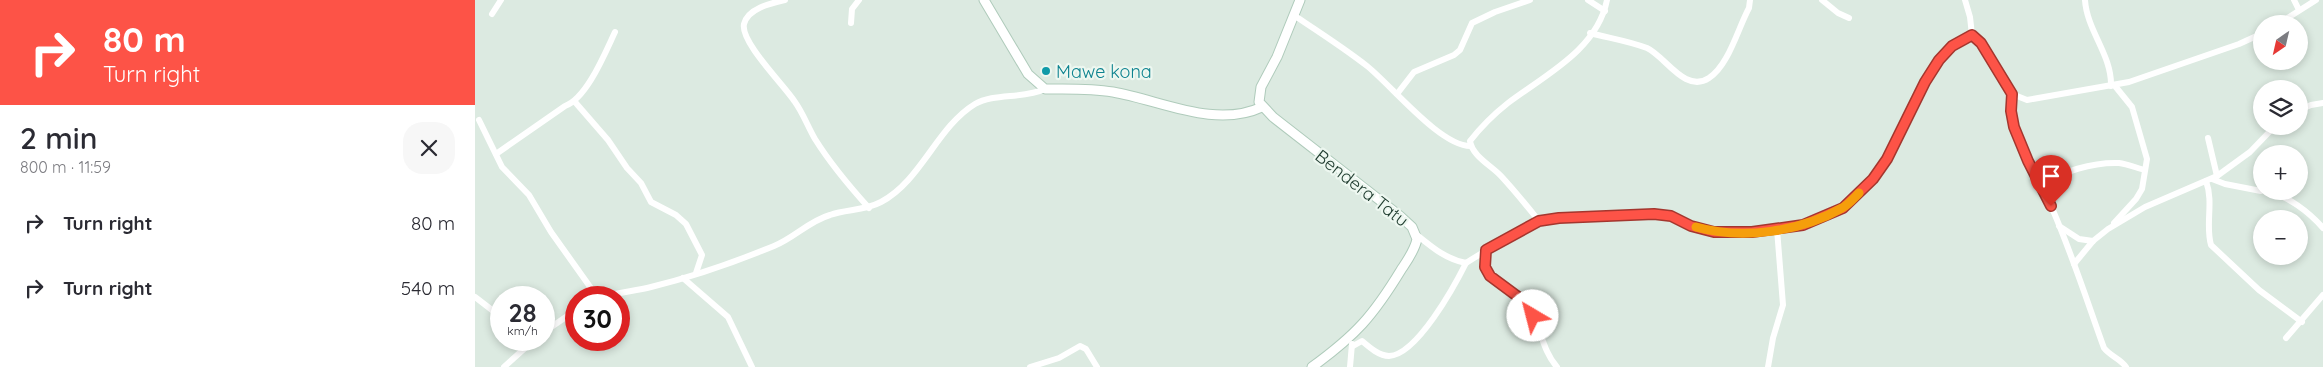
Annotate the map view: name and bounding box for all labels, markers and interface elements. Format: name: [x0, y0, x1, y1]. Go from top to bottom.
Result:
north arrow: [2253, 15, 2307, 70]
map controls: [2253, 15, 2308, 265]
text: 80 m: [103, 17, 186, 61]
icon: right: [20, 20, 85, 85]
text: Turn right: [103, 60, 200, 88]
place label: Mawe kona: [1056, 60, 1152, 83]
marker: Mawe kona: [1040, 65, 1052, 77]
button: layers: [2253, 80, 2308, 135]
text: 2 min: [20, 119, 97, 157]
button: close: [403, 122, 455, 174]
street label: Bendera Tatu: [1311, 144, 1413, 232]
button: +: [2253, 145, 2308, 200]
pin: [2030, 155, 2072, 206]
text: 800 m · 11:59: [20, 157, 111, 177]
icon: arrive: [2037, 162, 2065, 190]
icon: right: [20, 209, 48, 237]
button: −: [2253, 210, 2308, 265]
text: Turn right: [63, 211, 152, 235]
text: 80 m: [411, 211, 455, 235]
icon: right: [20, 274, 48, 302]
text: Turn right: [63, 276, 152, 300]
text: 540 m: [401, 276, 455, 300]
speed limit sign: 30: [565, 286, 630, 351]
position arrow: [1506, 289, 1558, 341]
text: 28: [509, 297, 536, 328]
text: km/h: [507, 323, 538, 338]

